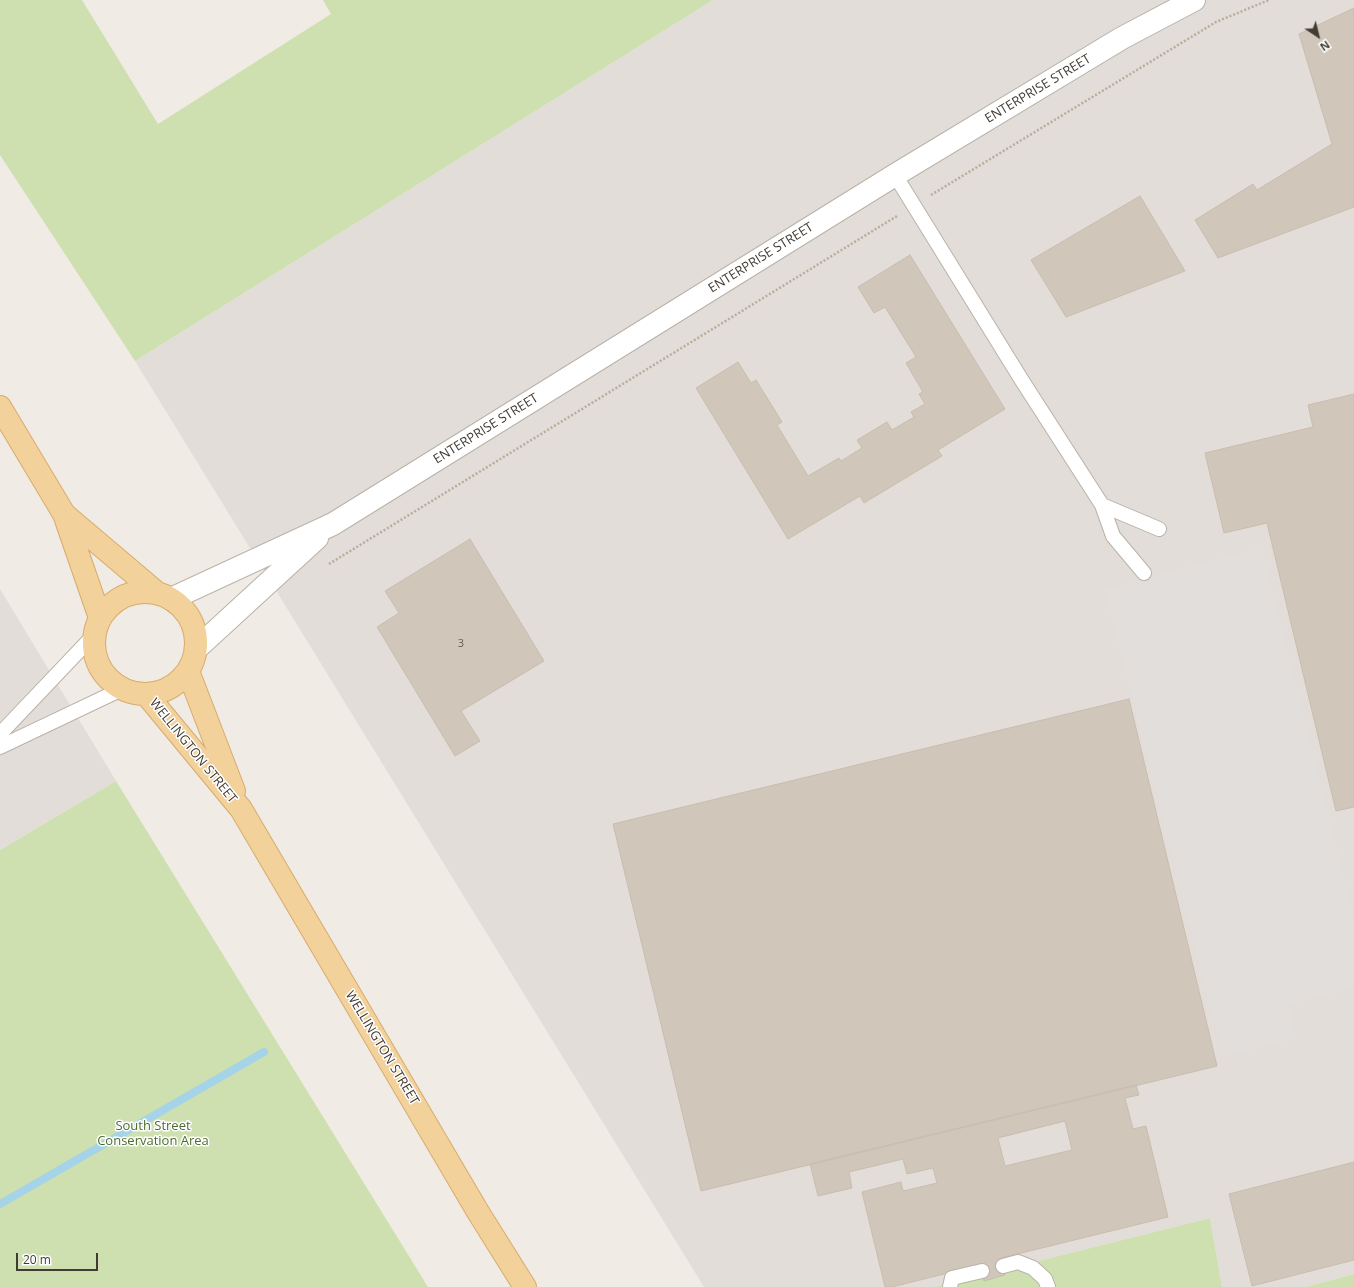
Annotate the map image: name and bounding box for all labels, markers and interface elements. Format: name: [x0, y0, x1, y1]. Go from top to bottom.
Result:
north arrow: [1298, 16, 1338, 56]
text: N: [1317, 38, 1333, 55]
street label: ENTERPRISE STREET: [982, 51, 1094, 127]
street label: ENTERPRISE STREET: [706, 219, 816, 297]
street label: ENTERPRISE STREET: [431, 390, 541, 468]
house number: 3: [458, 637, 464, 651]
street label: WELLINGTON STREET: [146, 696, 240, 806]
street label: WELLINGTON STREET: [342, 988, 422, 1108]
park label: South Street Conservation Area: [97, 1118, 209, 1149]
scale bar: [18, 1245, 100, 1271]
text: 20 m: [23, 1251, 51, 1268]

